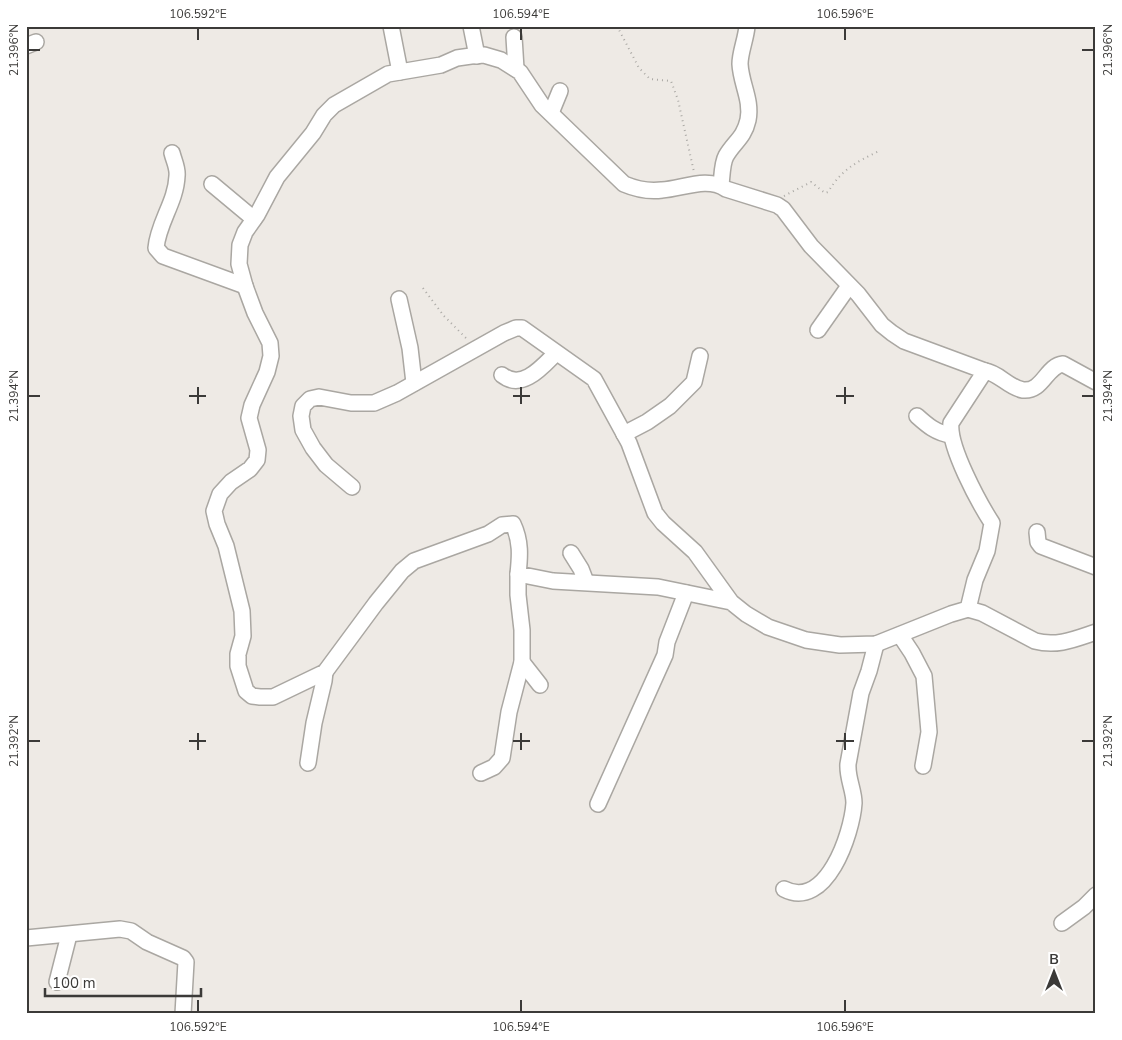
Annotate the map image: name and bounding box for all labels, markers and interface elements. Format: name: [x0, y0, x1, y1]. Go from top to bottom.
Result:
text: 106.592°E: [169, 6, 227, 22]
text: 106.594°E: [492, 6, 550, 22]
text: 106.596°E: [816, 6, 874, 22]
text: 21.396°N: [6, 24, 22, 76]
text: 21.396°N: [1100, 24, 1116, 76]
text: 21.394°N: [6, 370, 22, 422]
text: 21.394°N: [1100, 370, 1116, 422]
text: 21.392°N: [6, 715, 22, 767]
text: 21.392°N: [1100, 715, 1116, 767]
north arrow: [1030, 948, 1080, 998]
text: B: [1049, 950, 1059, 969]
scale bar: [45, 965, 201, 997]
text: 100 m: [52, 973, 96, 993]
text: 106.592°E: [169, 1019, 227, 1035]
text: 106.594°E: [492, 1019, 550, 1035]
text: 106.596°E: [816, 1019, 874, 1035]

